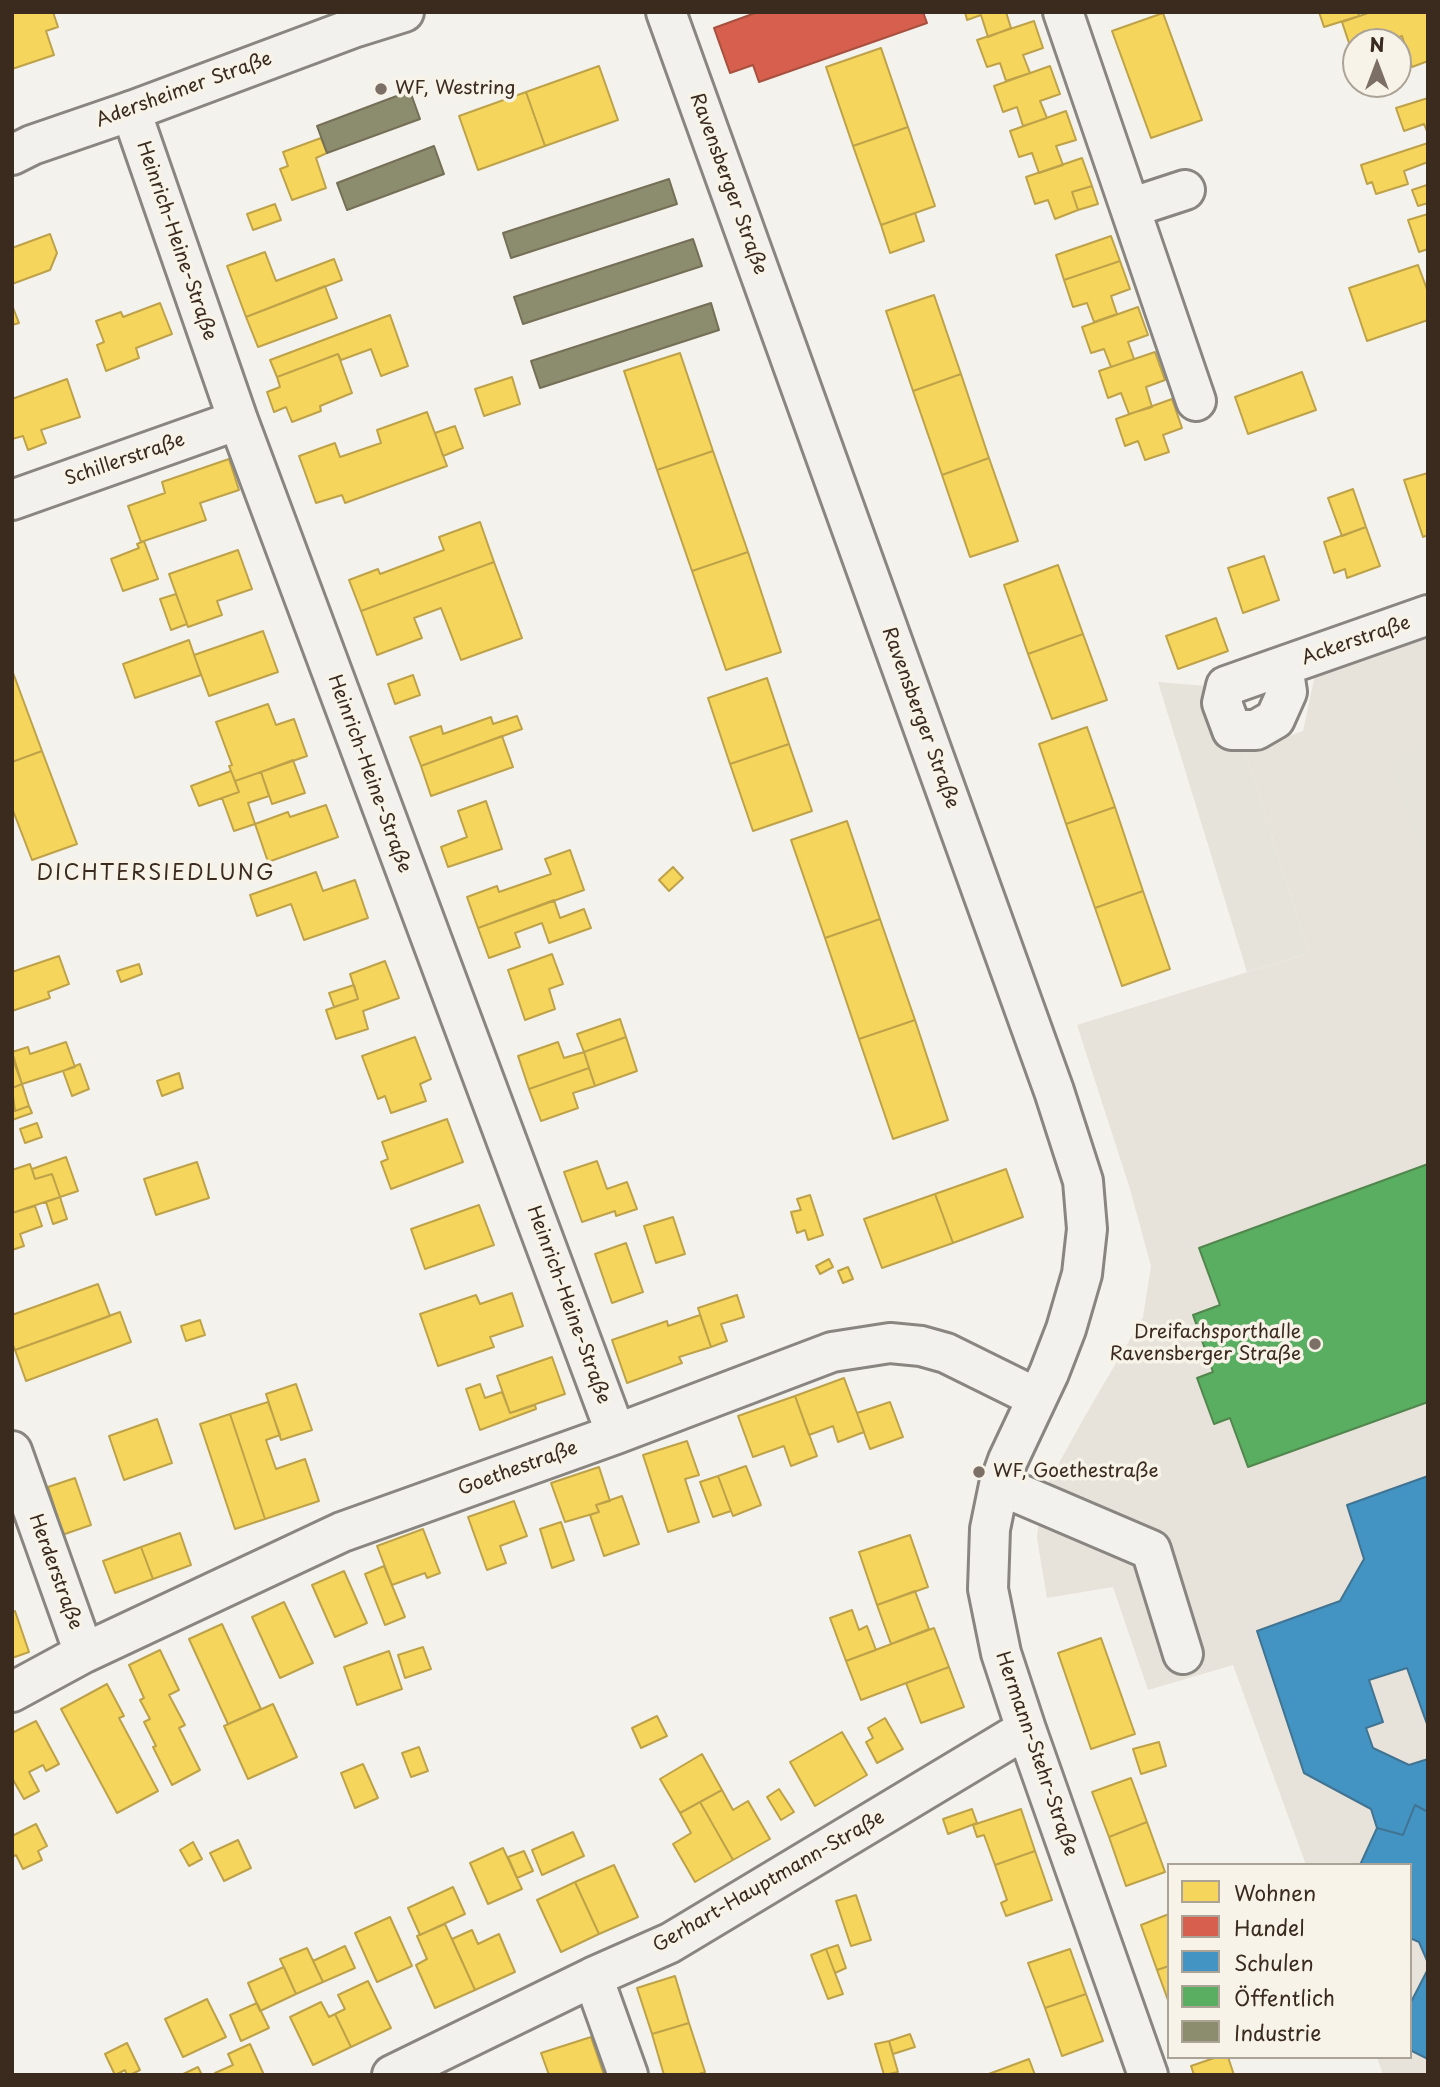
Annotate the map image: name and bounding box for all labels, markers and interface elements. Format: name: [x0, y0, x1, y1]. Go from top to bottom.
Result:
north arrow: [1342, 28, 1412, 98]
text: N: [1369, 30, 1385, 58]
street label: Adersheimer Straße: [93, 48, 275, 132]
place label: WF, Westring: [395, 78, 515, 100]
marker: WF, Westring: [373, 81, 389, 97]
street label: Ravensberger Straße: [685, 90, 771, 278]
street label: Heinrich-Heine-Straße: [131, 138, 221, 344]
street label: Schillerstraße: [62, 429, 188, 491]
street label: Ackerstraße: [1298, 612, 1414, 670]
street label: Ravensberger Straße: [877, 624, 963, 812]
street label: Heinrich-Heine-Straße: [323, 672, 415, 876]
district label: DICHTERSIEDLUNG: [39, 861, 273, 887]
street label: Heinrich-Heine-Straße: [522, 1203, 614, 1407]
place label: Dreifachsporthalle Ravensberger Straße: [1110, 1322, 1301, 1366]
marker: Dreifachsporthalle Ravensberger Straße: [1307, 1336, 1323, 1352]
street label: Goethestraße: [455, 1437, 581, 1501]
place label: WF, Goethestraße: [993, 1461, 1158, 1483]
marker: WF, Goethestraße: [971, 1464, 987, 1480]
street label: Herderstraße: [24, 1511, 86, 1633]
street label: Hermann-Stehr-Straße: [990, 1649, 1082, 1859]
street label: Gerhart-Hauptmann-Straße: [649, 1806, 889, 1958]
legend: [1167, 1863, 1412, 2059]
text: Wohnen: [1234, 1876, 1316, 1908]
text: Handel: [1234, 1911, 1305, 1943]
text: Schulen: [1234, 1946, 1314, 1978]
text: Öffentlich: [1234, 1981, 1335, 2013]
text: Industrie: [1234, 2016, 1321, 2048]

